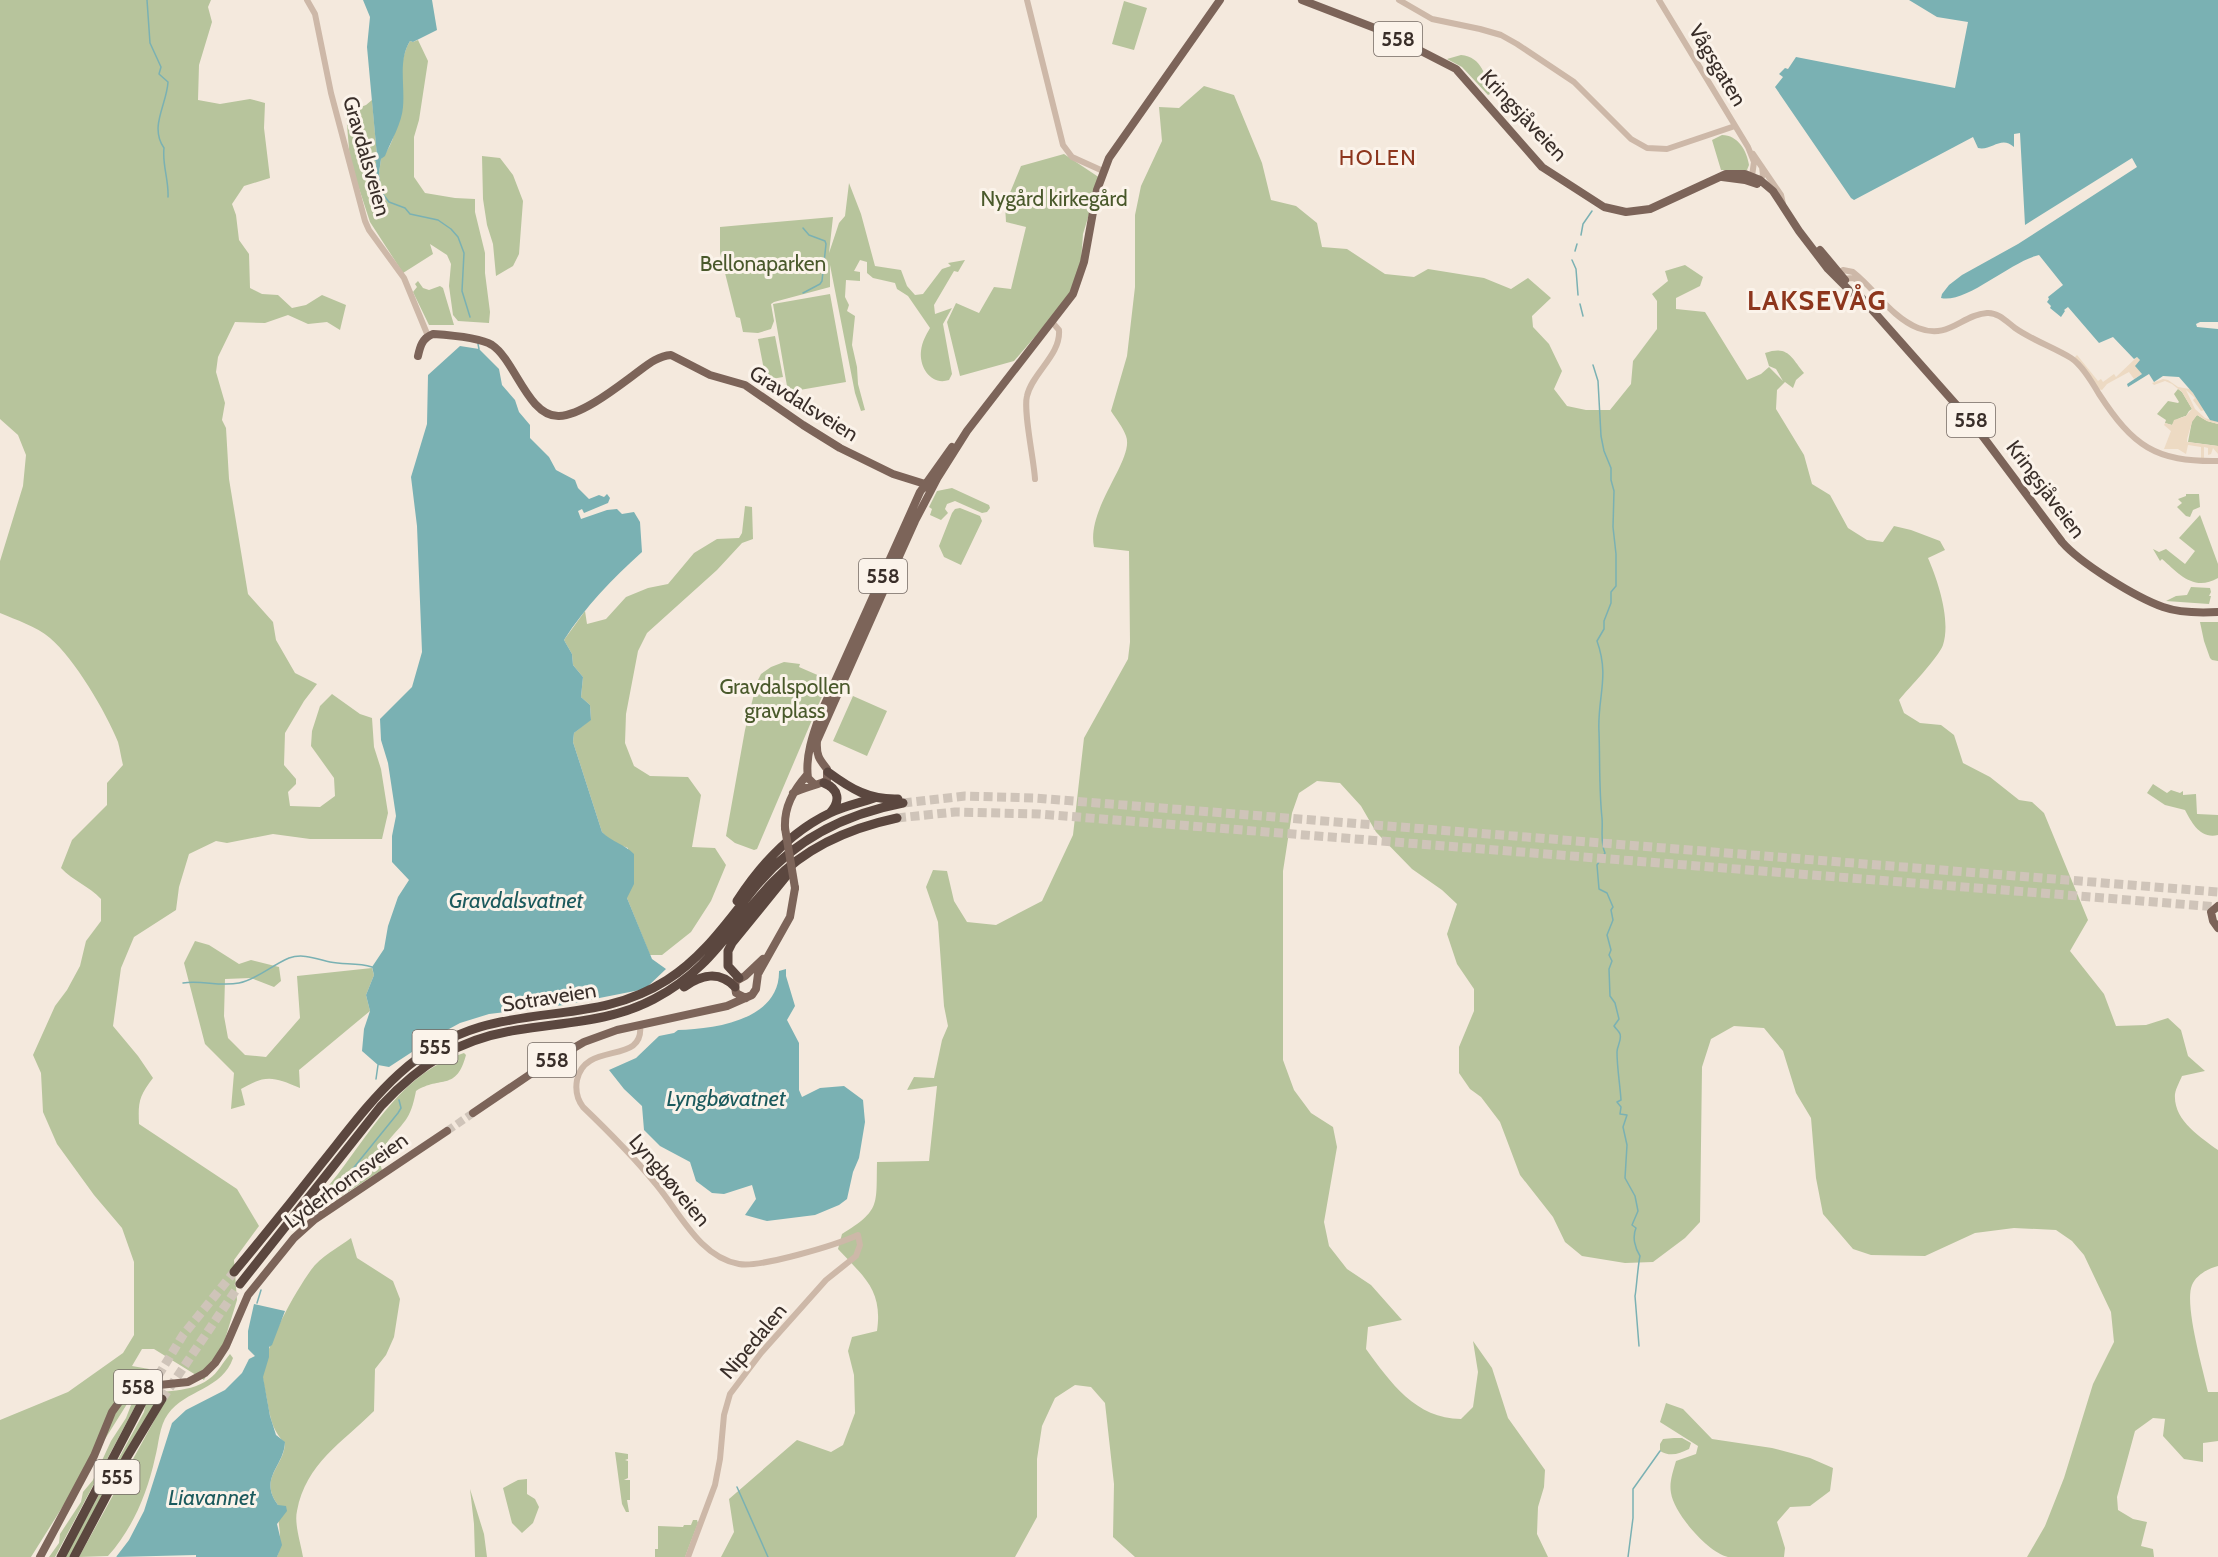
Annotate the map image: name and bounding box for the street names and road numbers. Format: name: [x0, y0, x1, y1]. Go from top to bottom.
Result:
street label: Vågsgaten: [1684, 20, 1752, 110]
road number: 558: [1374, 22, 1422, 56]
street label: Kringsjåveien: [1475, 64, 1573, 167]
street label: Gravdalsveien: [338, 93, 396, 219]
street label: Gravdalsveien: [745, 360, 863, 446]
road number: 558: [1947, 403, 1995, 437]
street label: Kringsjåveien: [2000, 435, 2091, 543]
road number: 558: [859, 559, 907, 593]
street label: Sotraveien: [500, 977, 598, 1017]
road number: 555: [412, 1030, 458, 1064]
road number: 558: [528, 1043, 576, 1077]
street label: Lyderhornsveien: [279, 1127, 413, 1233]
street label: Lyngbøveien: [624, 1129, 716, 1231]
street label: Nipedalen: [714, 1298, 792, 1384]
road number: 558: [114, 1370, 162, 1404]
road number: 555: [94, 1460, 140, 1494]

